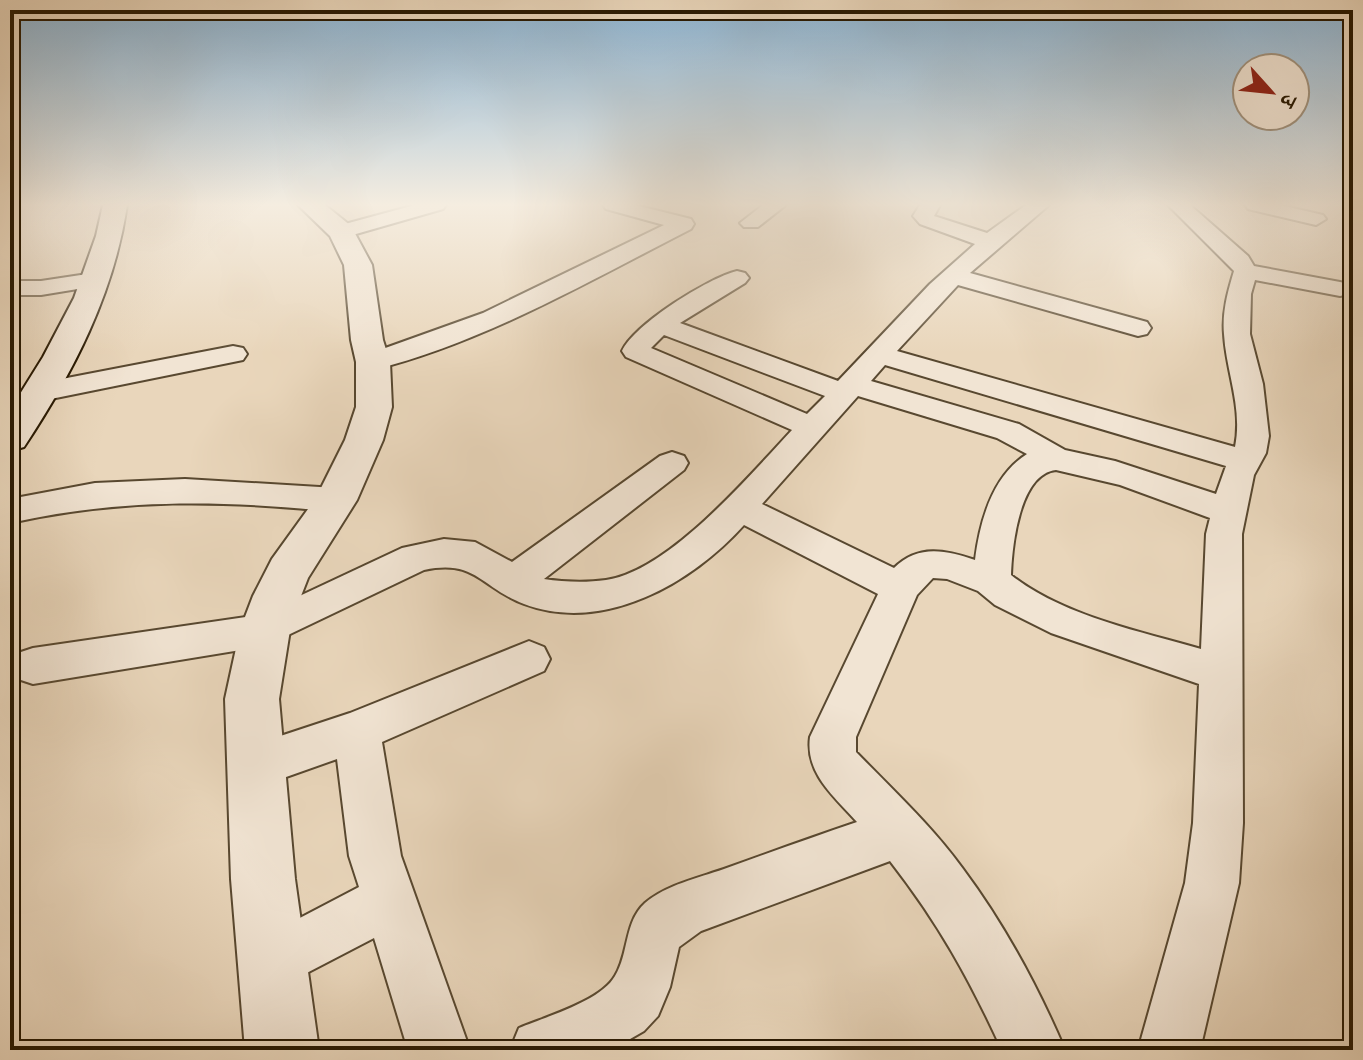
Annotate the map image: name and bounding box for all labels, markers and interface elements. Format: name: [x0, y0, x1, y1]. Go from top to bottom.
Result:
north arrow: [1231, 52, 1311, 132]
text: उ: [1273, 88, 1304, 114]

